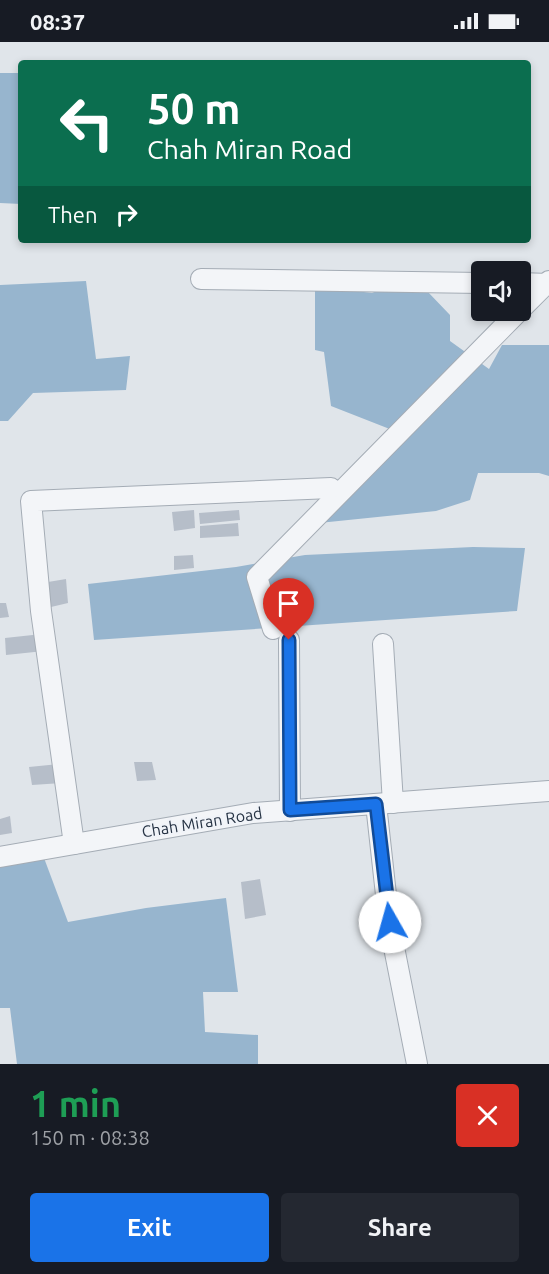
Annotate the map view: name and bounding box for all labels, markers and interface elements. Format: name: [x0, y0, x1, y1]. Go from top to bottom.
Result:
text: 08:37: [30, 9, 85, 34]
icon: left: [48, 84, 126, 162]
text: 50 m: [147, 85, 241, 132]
text: Chah Miran Road: [147, 134, 352, 164]
icon: right: [110, 198, 143, 231]
text: Then: [48, 202, 98, 227]
map controls: [471, 261, 531, 321]
button: sound: [471, 261, 531, 321]
pin: [263, 578, 314, 640]
icon: arrive: [272, 587, 305, 620]
street label: Chah Miran Road: [140, 804, 264, 840]
position arrow: [358, 890, 422, 954]
text: 1 min: [30, 1083, 121, 1124]
button: close: [456, 1084, 519, 1147]
text: 150 m · 08:38: [30, 1126, 150, 1149]
button: Exit: [30, 1193, 269, 1262]
button: Share: [281, 1193, 519, 1262]

